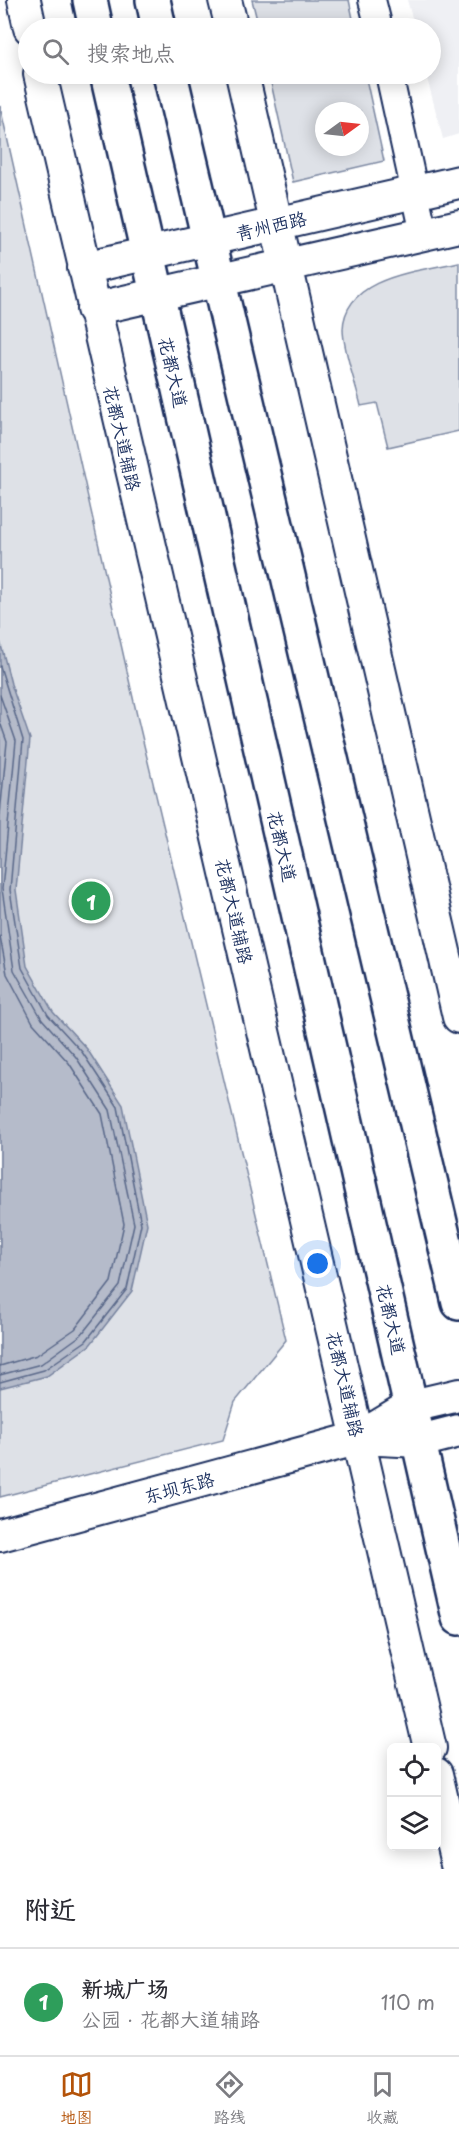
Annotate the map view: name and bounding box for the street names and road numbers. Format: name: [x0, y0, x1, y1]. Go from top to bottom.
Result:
street label: 青州西路: [233, 204, 309, 246]
street label: 花都大道: [153, 334, 195, 410]
street label: 花都大道辅路: [98, 382, 148, 494]
street label: 花都大道: [262, 808, 304, 884]
street label: 花都大道辅路: [210, 855, 260, 967]
street label: 花都大道: [371, 1281, 413, 1357]
street label: 花都大道辅路: [321, 1328, 371, 1440]
street label: 东坝东路: [141, 1465, 217, 1509]

